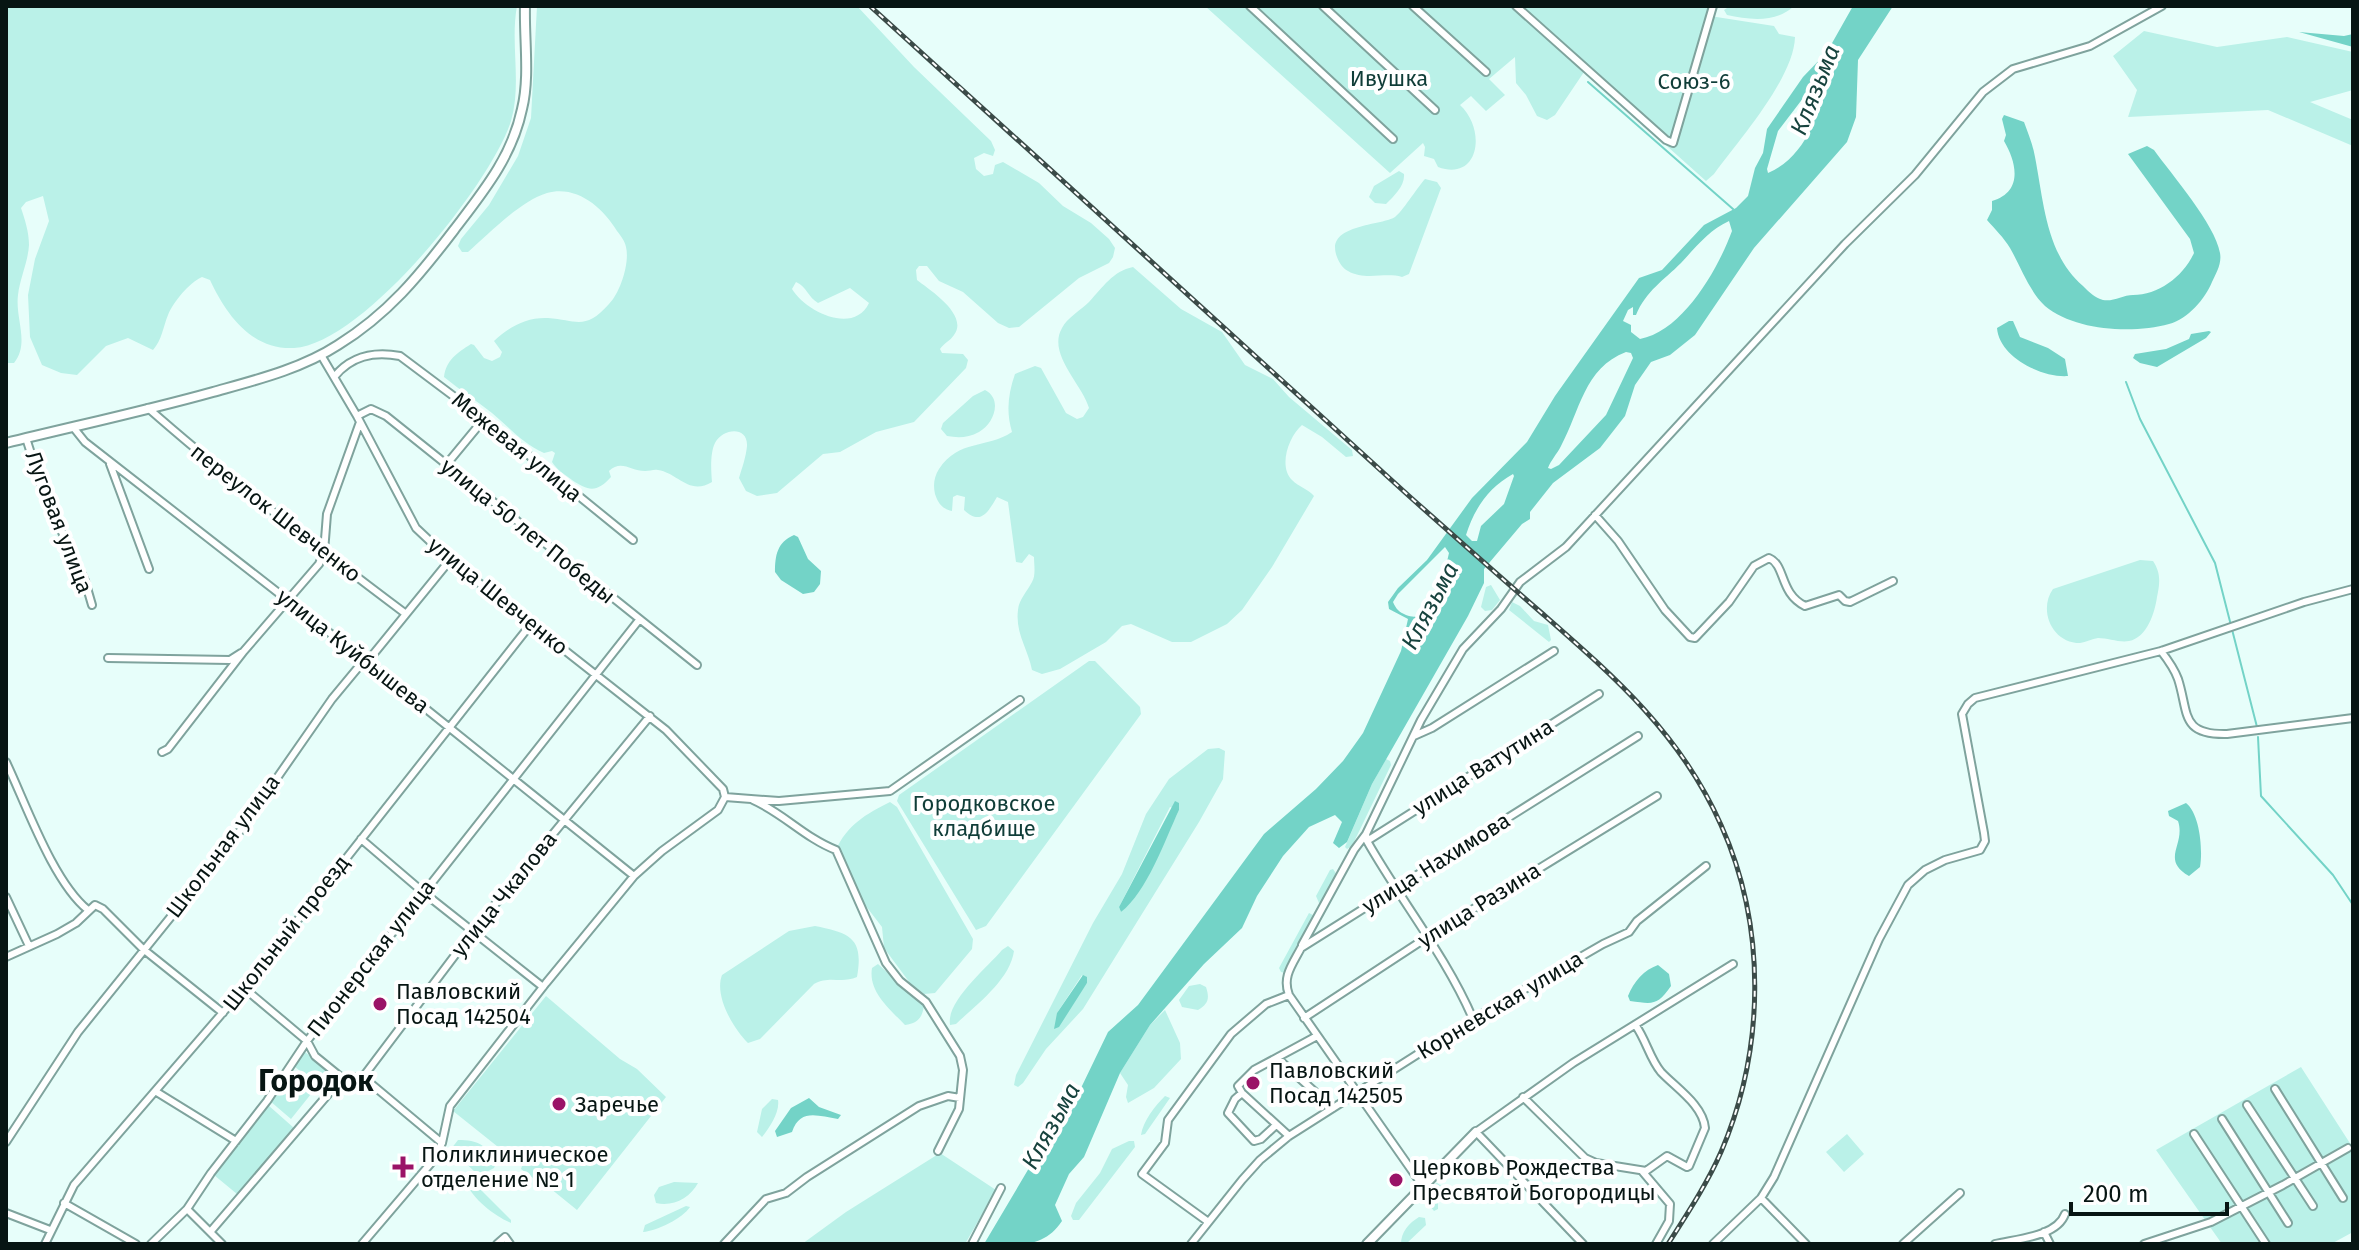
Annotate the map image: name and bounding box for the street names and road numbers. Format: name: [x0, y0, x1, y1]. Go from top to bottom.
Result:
street label: Межевая улица: [446, 386, 588, 508]
street label: переулок Шевченко: [185, 438, 367, 588]
street label: Луговая улица: [19, 447, 99, 597]
street label: улица 50 лет Победы: [435, 452, 621, 610]
street label: улица Шевченко: [422, 531, 574, 661]
street label: улица Куйбышева: [271, 583, 435, 719]
street label: улица Ватутина: [1408, 713, 1558, 821]
street label: Школьная улица: [160, 769, 286, 923]
street label: улица Нахимова: [1357, 807, 1515, 919]
street label: улица Чкалова: [445, 826, 563, 962]
street label: Школьный проезд: [217, 850, 355, 1016]
street label: улица Разина: [1413, 856, 1545, 954]
street label: Пионерская улица: [301, 874, 441, 1042]
street label: Корневская улица: [1412, 945, 1588, 1065]

